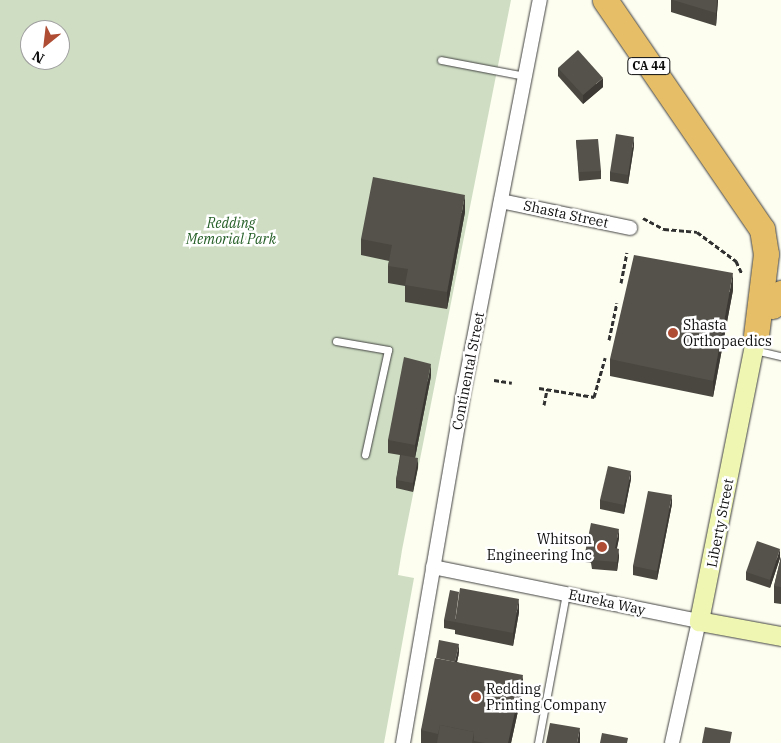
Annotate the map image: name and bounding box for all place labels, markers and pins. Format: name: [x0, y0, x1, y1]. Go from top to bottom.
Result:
place label: Shasta Orthopaedics: [683, 317, 772, 350]
marker: Shasta Orthopaedics: [667, 327, 679, 339]
place label: Whitson Engineering Inc: [487, 531, 592, 564]
marker: Whitson Engineering Inc: [596, 541, 608, 553]
place label: Redding Printing Company: [486, 681, 606, 714]
marker: Redding Printing Company: [470, 691, 482, 703]

